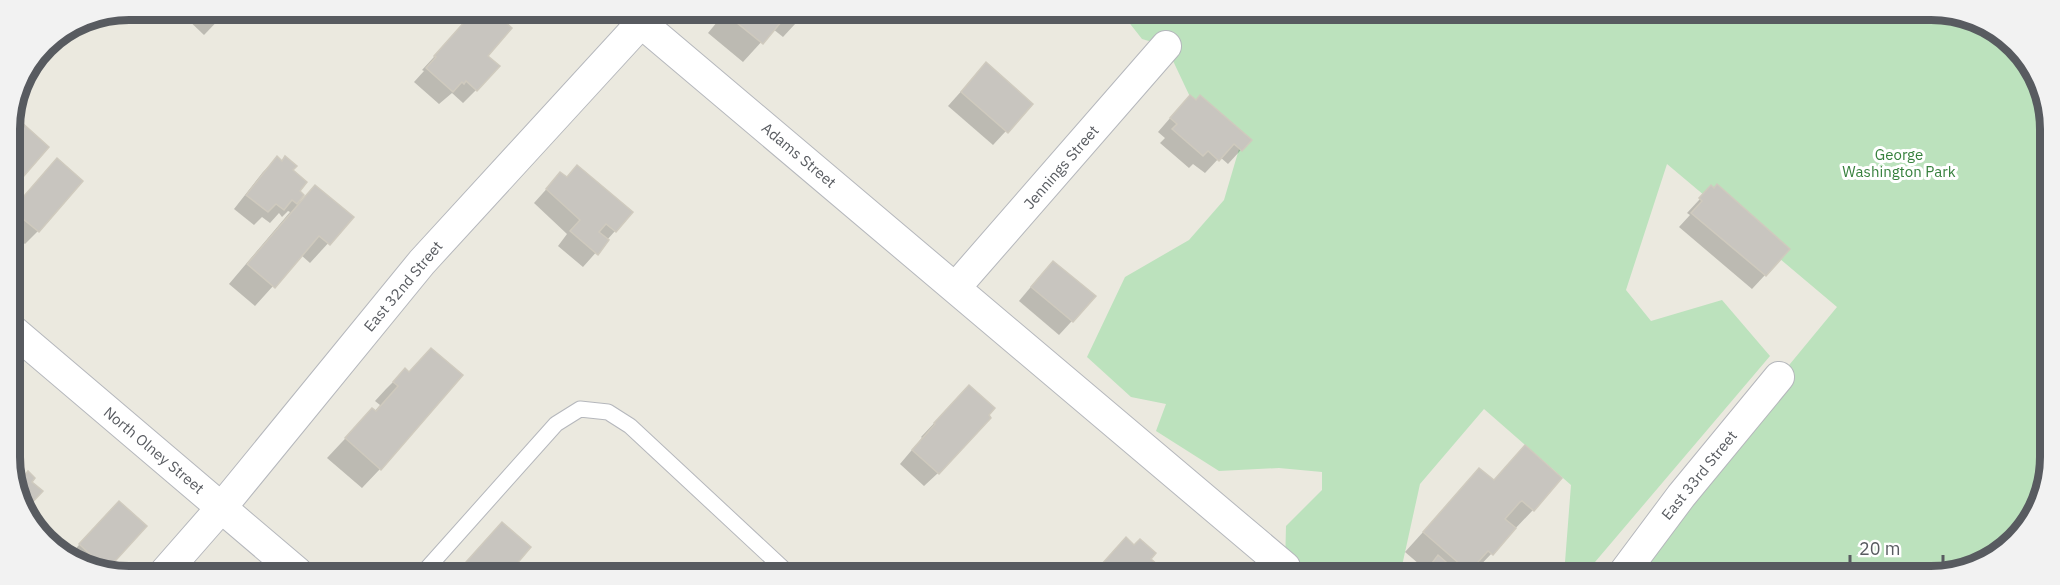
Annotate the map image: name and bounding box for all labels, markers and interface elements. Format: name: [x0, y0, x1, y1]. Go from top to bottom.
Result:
street label: Adams Street: [758, 118, 840, 192]
street label: Jennings Street: [1019, 121, 1103, 213]
park label: George Washington Park: [1842, 145, 1956, 181]
street label: East 32nd Street: [360, 237, 446, 335]
street label: North Olney Street: [100, 402, 208, 498]
street label: East 33rd Street: [1657, 426, 1741, 524]
scale bar: [1850, 528, 1943, 566]
text: 20 m: [1859, 537, 1901, 560]

